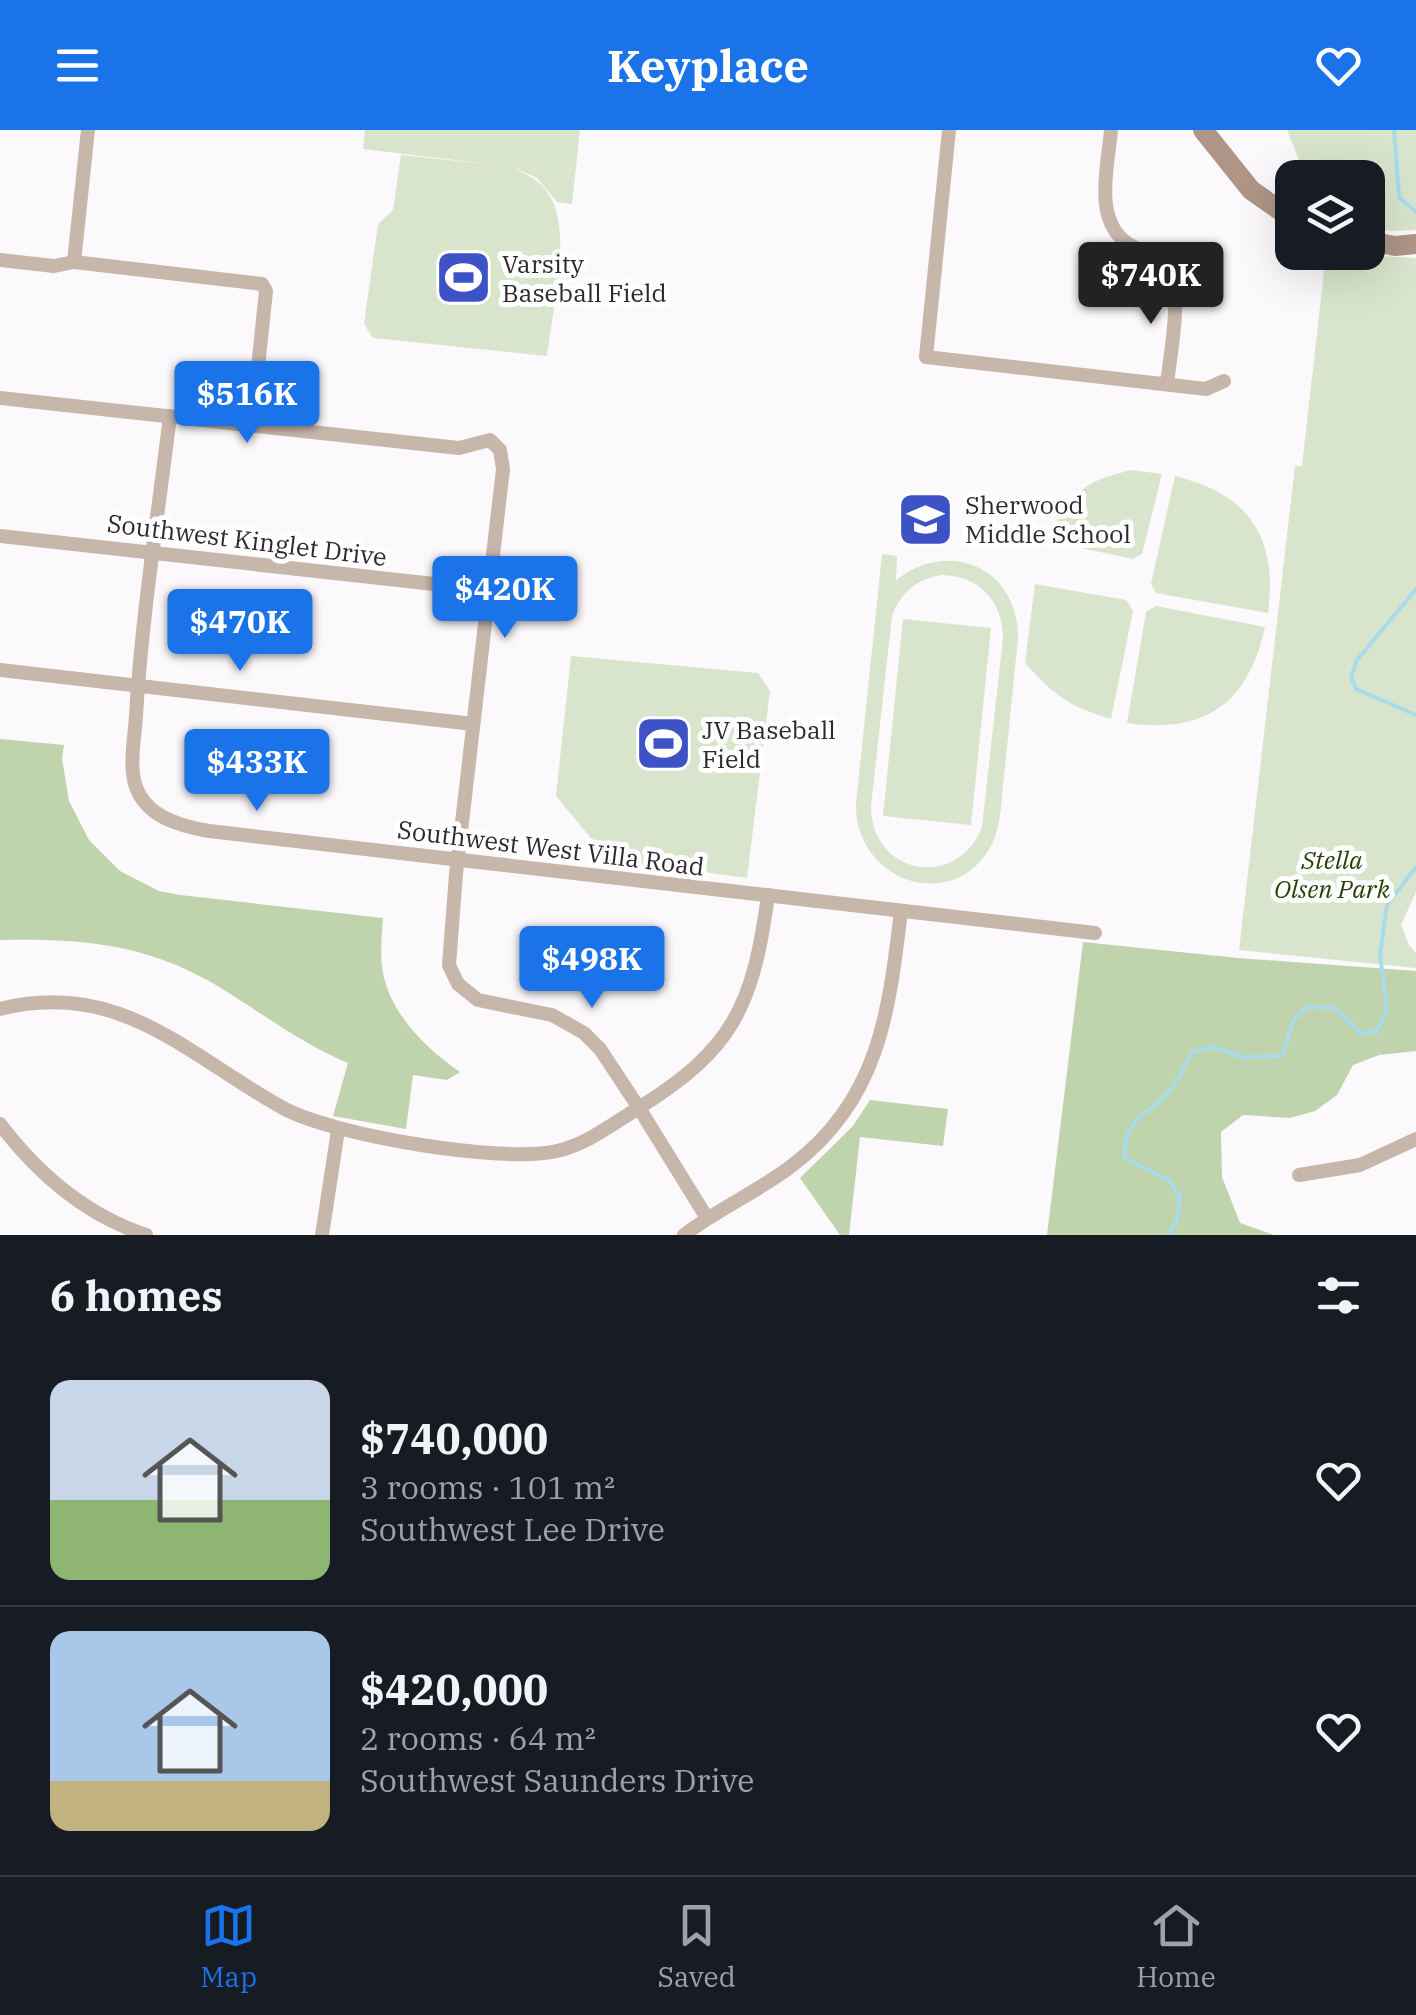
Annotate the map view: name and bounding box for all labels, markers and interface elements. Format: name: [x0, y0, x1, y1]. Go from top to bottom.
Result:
text: Keyplace: [607, 36, 809, 94]
icon: menu: [50, 38, 105, 93]
icon: heart: [1311, 38, 1366, 93]
map controls: [1275, 160, 1385, 270]
button: layers: [1275, 160, 1385, 270]
pin: $740K: [1081, 242, 1221, 327]
place label: Varsity Baseball Field: [502, 247, 667, 309]
sports icon: Varsity Baseball Field: [433, 248, 493, 308]
text: $740K: [1100, 253, 1202, 295]
pin: $516K: [177, 361, 317, 446]
text: $516K: [196, 372, 298, 414]
place label: Sherwood Middle School: [965, 488, 1131, 550]
school or university icon: Sherwood Middle School: [896, 489, 956, 549]
street label: Southwest Kinglet Drive: [105, 506, 389, 573]
pin: $420K: [435, 556, 575, 641]
text: $420K: [454, 567, 556, 609]
pin: $470K: [170, 589, 310, 674]
text: $470K: [189, 600, 291, 642]
place label: JV Baseball Field: [702, 713, 836, 775]
sports icon: JV Baseball Field: [633, 714, 693, 774]
pin: $433K: [187, 729, 327, 814]
text: $433K: [206, 740, 308, 782]
street label: Southwest West Villa Road: [396, 812, 706, 883]
park label: Stella Olsen Park: [1274, 843, 1391, 905]
pin: $498K: [522, 926, 662, 1011]
text: $498K: [541, 937, 643, 979]
text: 6 homes: [50, 1268, 223, 1323]
icon: filters: [1311, 1268, 1366, 1323]
text: $740,000: [360, 1411, 548, 1466]
icon: home: [130, 1420, 250, 1540]
icon: heart: [1311, 1453, 1366, 1508]
text: 3 rooms · 101 m²: [360, 1466, 615, 1508]
text: Southwest Lee Drive: [360, 1508, 665, 1550]
text: $420,000: [360, 1662, 548, 1717]
icon: home: [130, 1671, 250, 1791]
icon: heart: [1311, 1704, 1366, 1759]
text: 2 rooms · 64 m²: [360, 1717, 596, 1759]
text: Southwest Saunders Drive: [360, 1759, 755, 1801]
tab: Map: [200, 1898, 257, 1995]
tab: Saved: [657, 1898, 736, 1995]
tab: Home: [1136, 1898, 1216, 1995]

